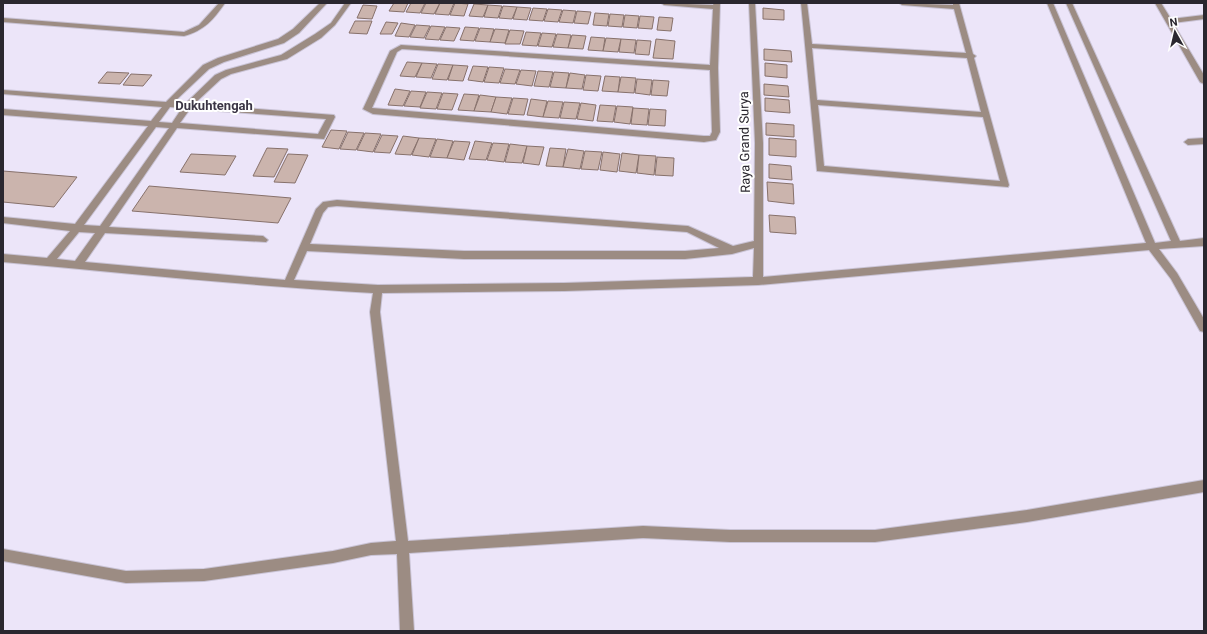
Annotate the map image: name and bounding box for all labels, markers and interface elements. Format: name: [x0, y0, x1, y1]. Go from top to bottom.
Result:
north arrow: [1155, 12, 1195, 52]
text: N: [1169, 16, 1179, 30]
street label: Raya Grand Surya: [736, 91, 753, 193]
district label: Dukuhtengah: [175, 98, 253, 113]

